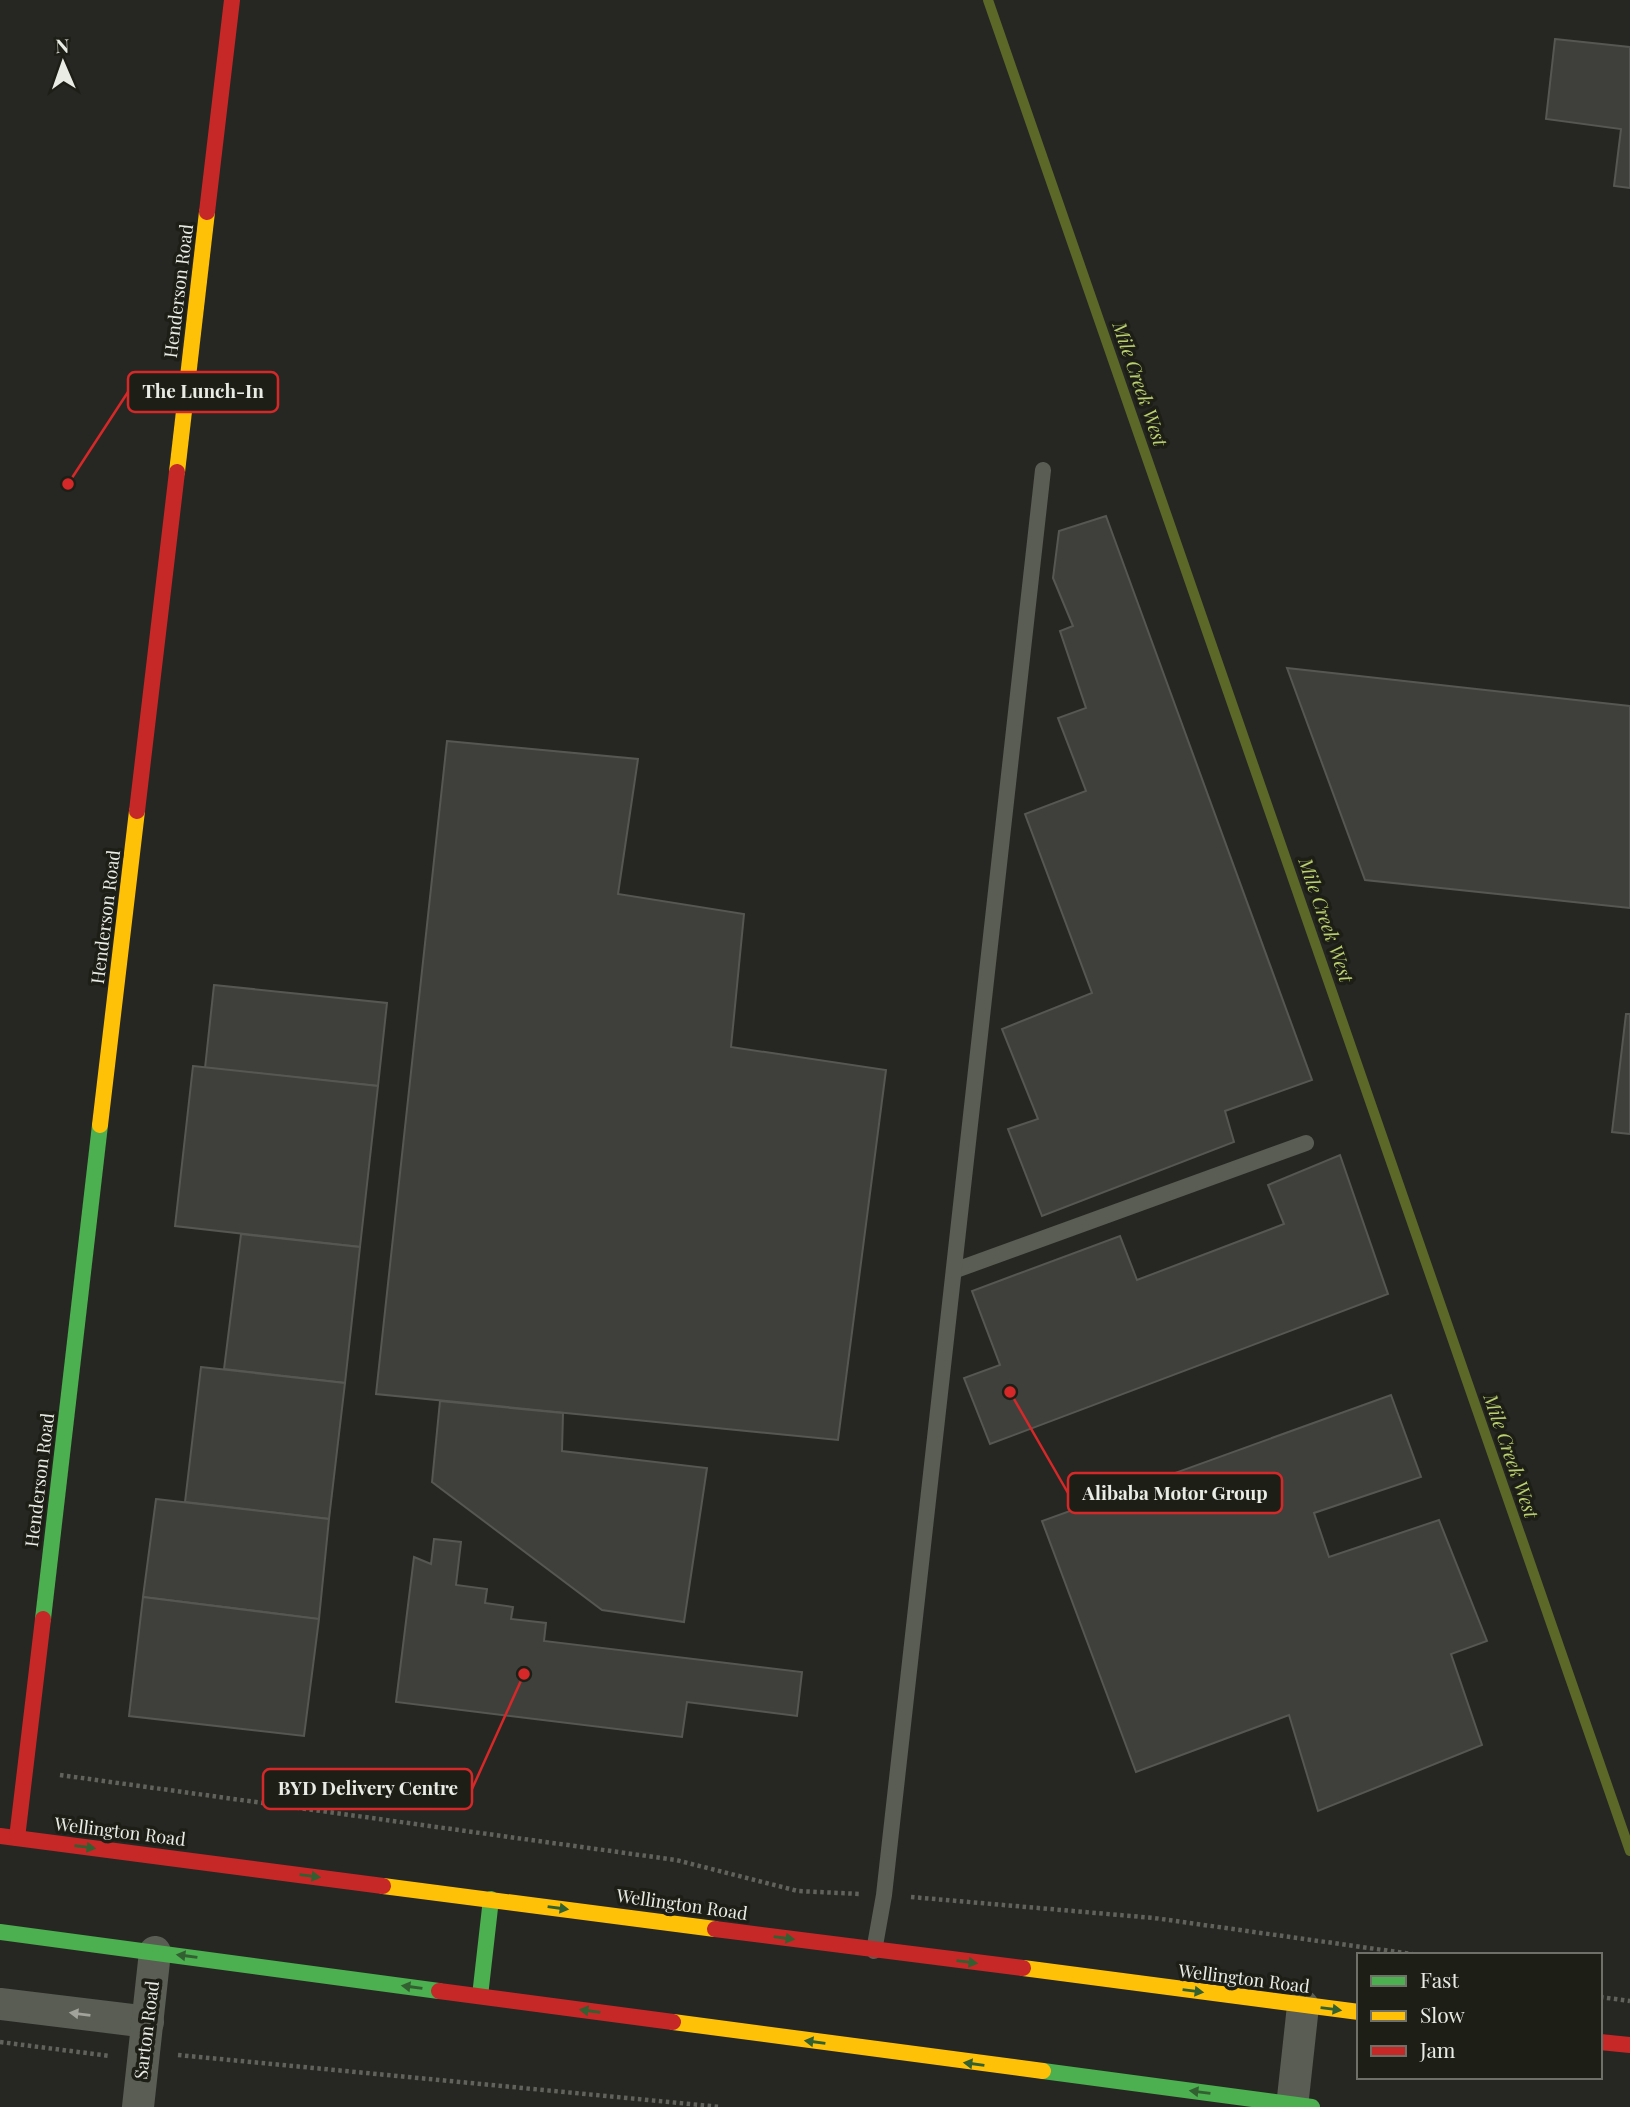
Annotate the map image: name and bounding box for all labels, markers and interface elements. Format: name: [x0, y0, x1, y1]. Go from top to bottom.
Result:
north arrow: [28, 28, 98, 98]
text: N: [55, 32, 70, 58]
street label: Henderson Road: [158, 222, 198, 359]
water label: Mile Creek West: [1107, 317, 1175, 451]
callout: The Lunch-In: [128, 372, 278, 412]
text: The Lunch-In: [142, 377, 264, 403]
street label: Henderson Road: [85, 848, 125, 985]
water label: Mile Creek West: [1293, 853, 1361, 987]
water label: Mile Creek West: [1478, 1389, 1546, 1523]
street label: Henderson Road: [19, 1411, 59, 1548]
callout: Alibaba Motor Group: [1068, 1473, 1282, 1513]
text: Alibaba Motor Group: [1081, 1479, 1268, 1505]
callout: BYD Delivery Centre: [263, 1769, 472, 1809]
text: BYD Delivery Centre: [278, 1774, 458, 1800]
street label: Wellington Road: [52, 1811, 188, 1851]
one-way arrow: [74, 1841, 96, 1852]
one-way arrow: [299, 1871, 321, 1882]
street label: Wellington Road: [614, 1883, 750, 1925]
one-way arrow: [548, 1903, 570, 1914]
one-way arrow: [773, 1933, 795, 1944]
one-way arrow: [176, 1951, 198, 1962]
legend: [1357, 1953, 1602, 2079]
one-way arrow: [956, 1957, 978, 1968]
street label: Wellington Road: [1176, 1958, 1312, 1998]
text: Fast: [1420, 1965, 1459, 1993]
street label: Sarton Road: [128, 1979, 164, 2081]
one-way arrow: [401, 1981, 423, 1992]
one-way arrow: [1182, 1986, 1204, 1997]
text: Slow: [1420, 2000, 1465, 2028]
one-way arrow: [1320, 2004, 1342, 2015]
one-way arrow: [578, 2006, 600, 2017]
one-way arrow: [69, 2008, 91, 2019]
text: Jam: [1419, 2035, 1456, 2063]
one-way arrow: [804, 2036, 826, 2047]
one-way arrow: [963, 2058, 985, 2069]
one-way arrow: [1189, 2087, 1211, 2098]

